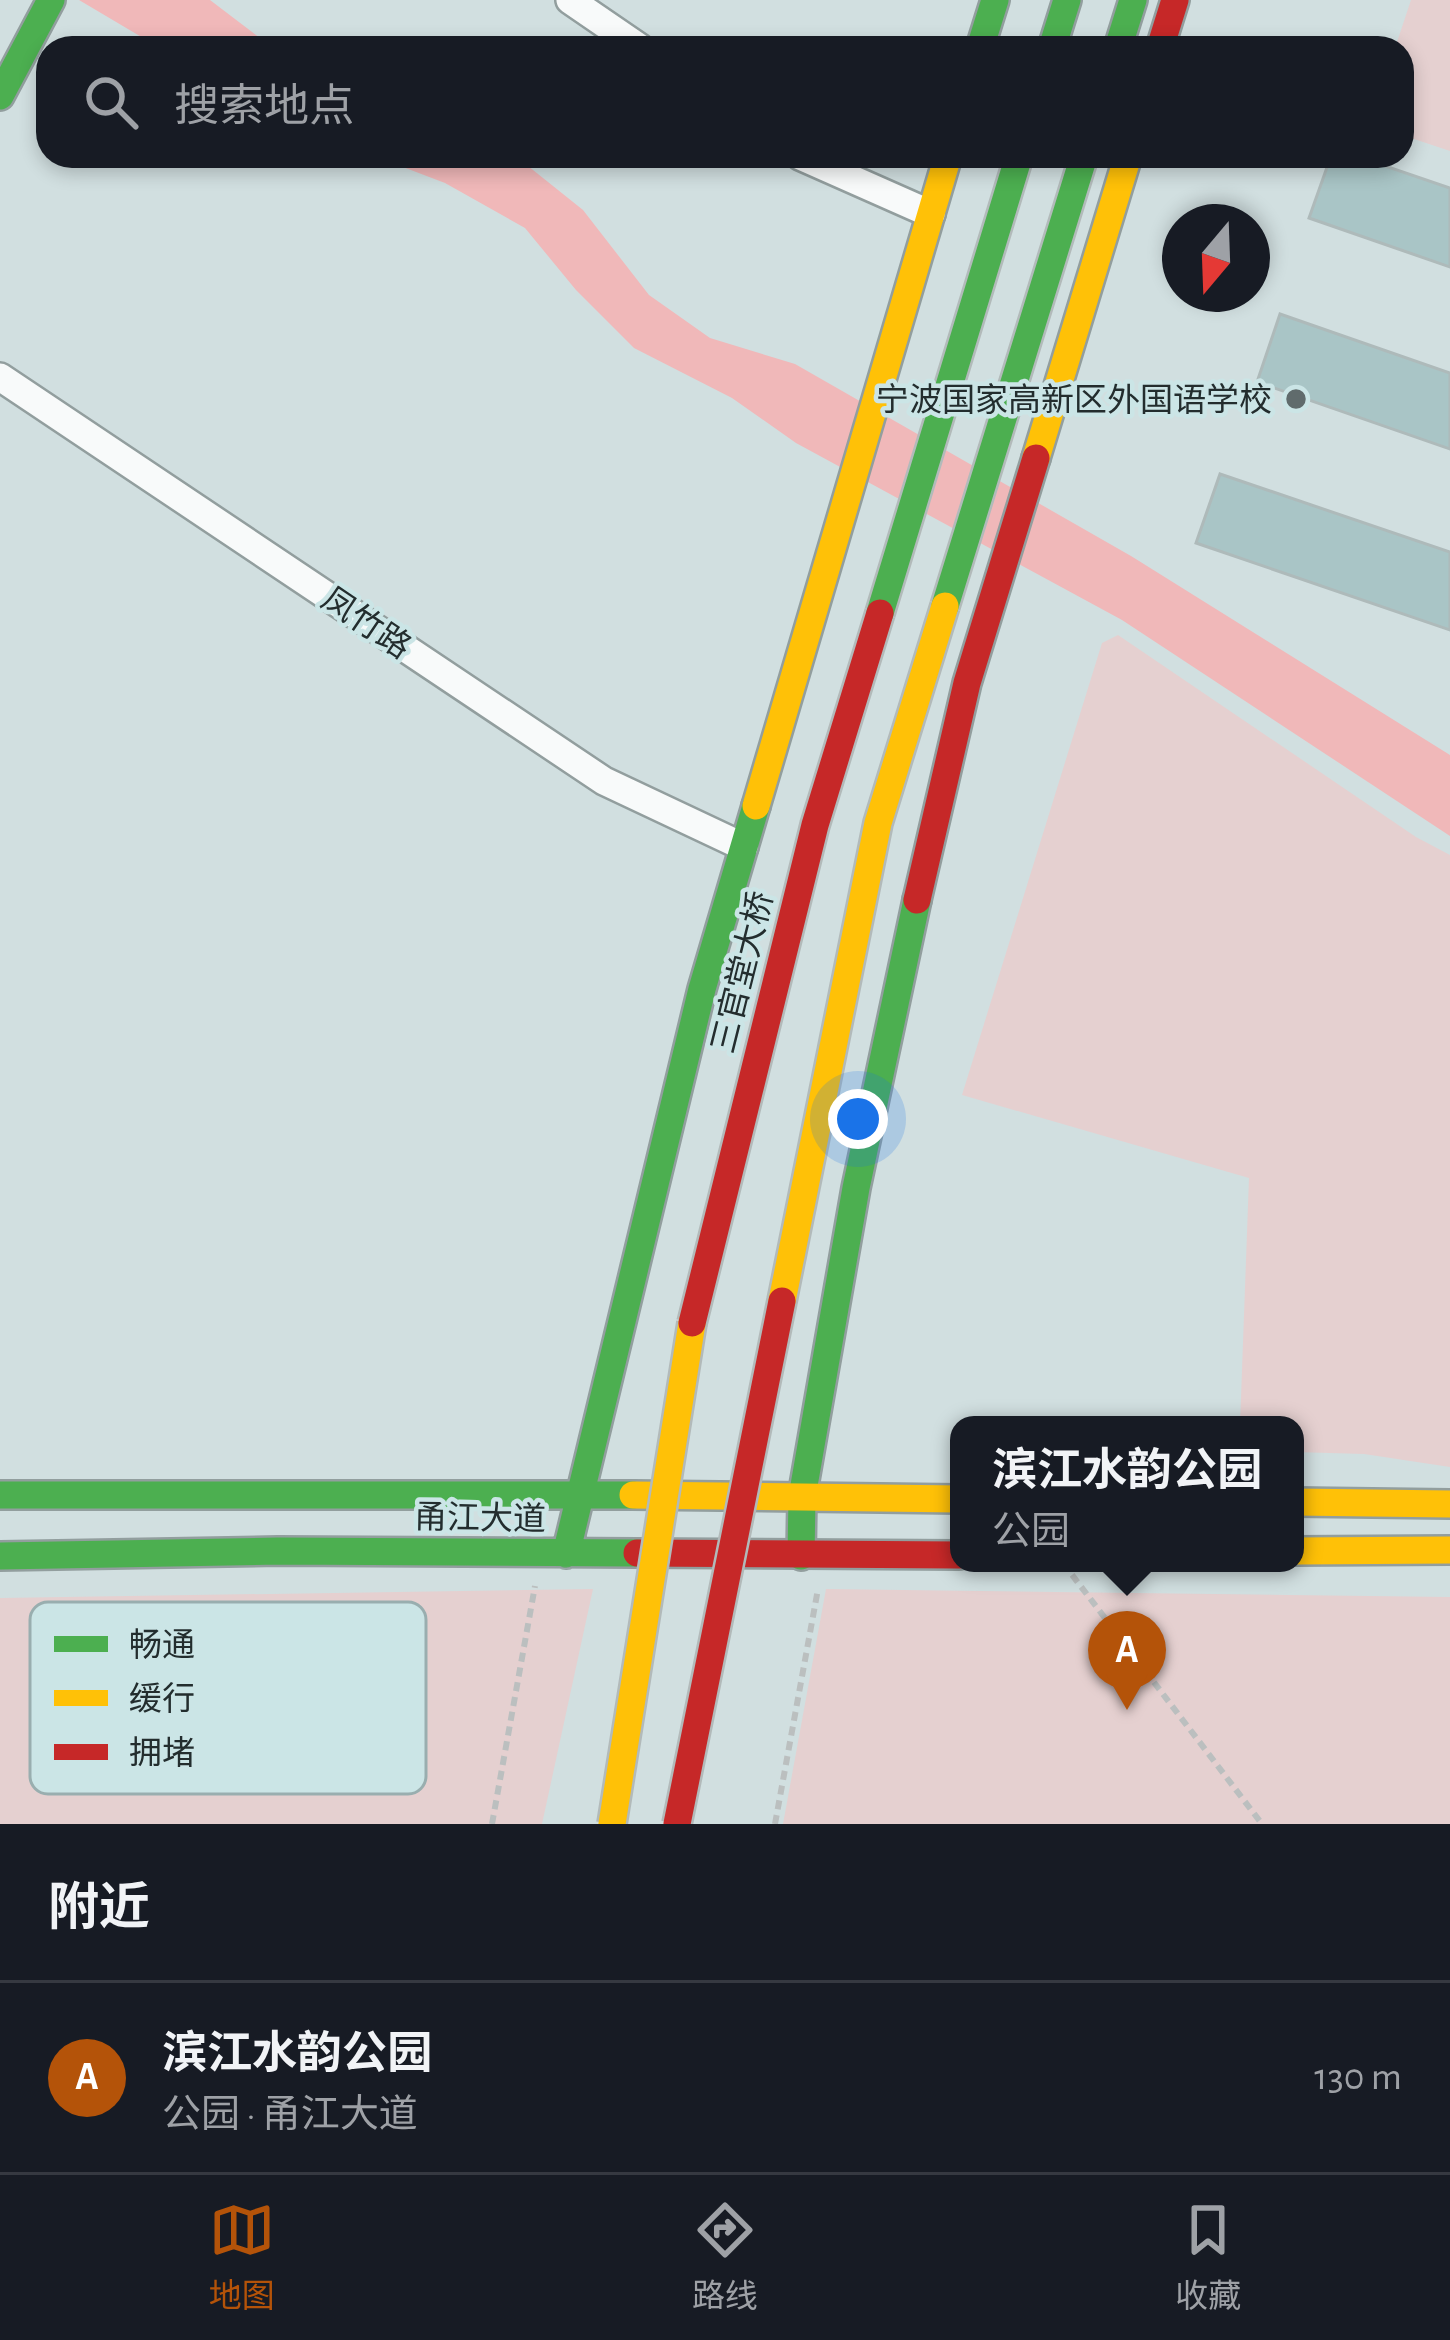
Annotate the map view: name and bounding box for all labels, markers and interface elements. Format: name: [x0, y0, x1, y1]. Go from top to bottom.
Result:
search box: [36, 36, 1414, 168]
icon: search: [78, 69, 144, 135]
text: 搜索地点: [174, 85, 354, 130]
north arrow: [1162, 204, 1270, 312]
place label: 宁波国家高新区外国语学校: [876, 382, 1272, 418]
marker: 宁波国家高新区外国语学校: [1283, 386, 1309, 412]
street label: 凤竹路: [315, 581, 417, 665]
street label: 三官堂大桥: [706, 888, 779, 1057]
your location: [828, 1089, 888, 1149]
popup: [950, 1416, 1304, 1572]
text: 滨江水韵公园: [992, 1449, 1262, 1494]
street label: 甬江大道: [414, 1500, 546, 1537]
text: 公园: [992, 1513, 1070, 1552]
legend: [30, 1602, 426, 1794]
pin: A: [1088, 1611, 1166, 1710]
text: 畅通: [129, 1628, 195, 1663]
text: 缓行: [129, 1682, 195, 1717]
text: 拥堵: [129, 1736, 195, 1771]
text: 附近: [48, 1883, 150, 1934]
text: 滨江水韵公园: [162, 2032, 432, 2077]
text: A: [75, 2058, 99, 2097]
text: 130 m: [1314, 2058, 1402, 2097]
text: 公园 · 甬江大道: [162, 2096, 418, 2135]
tab: 地图: [209, 2197, 275, 2318]
tab: 路线: [692, 2197, 758, 2318]
tab: 收藏: [1175, 2197, 1241, 2318]

